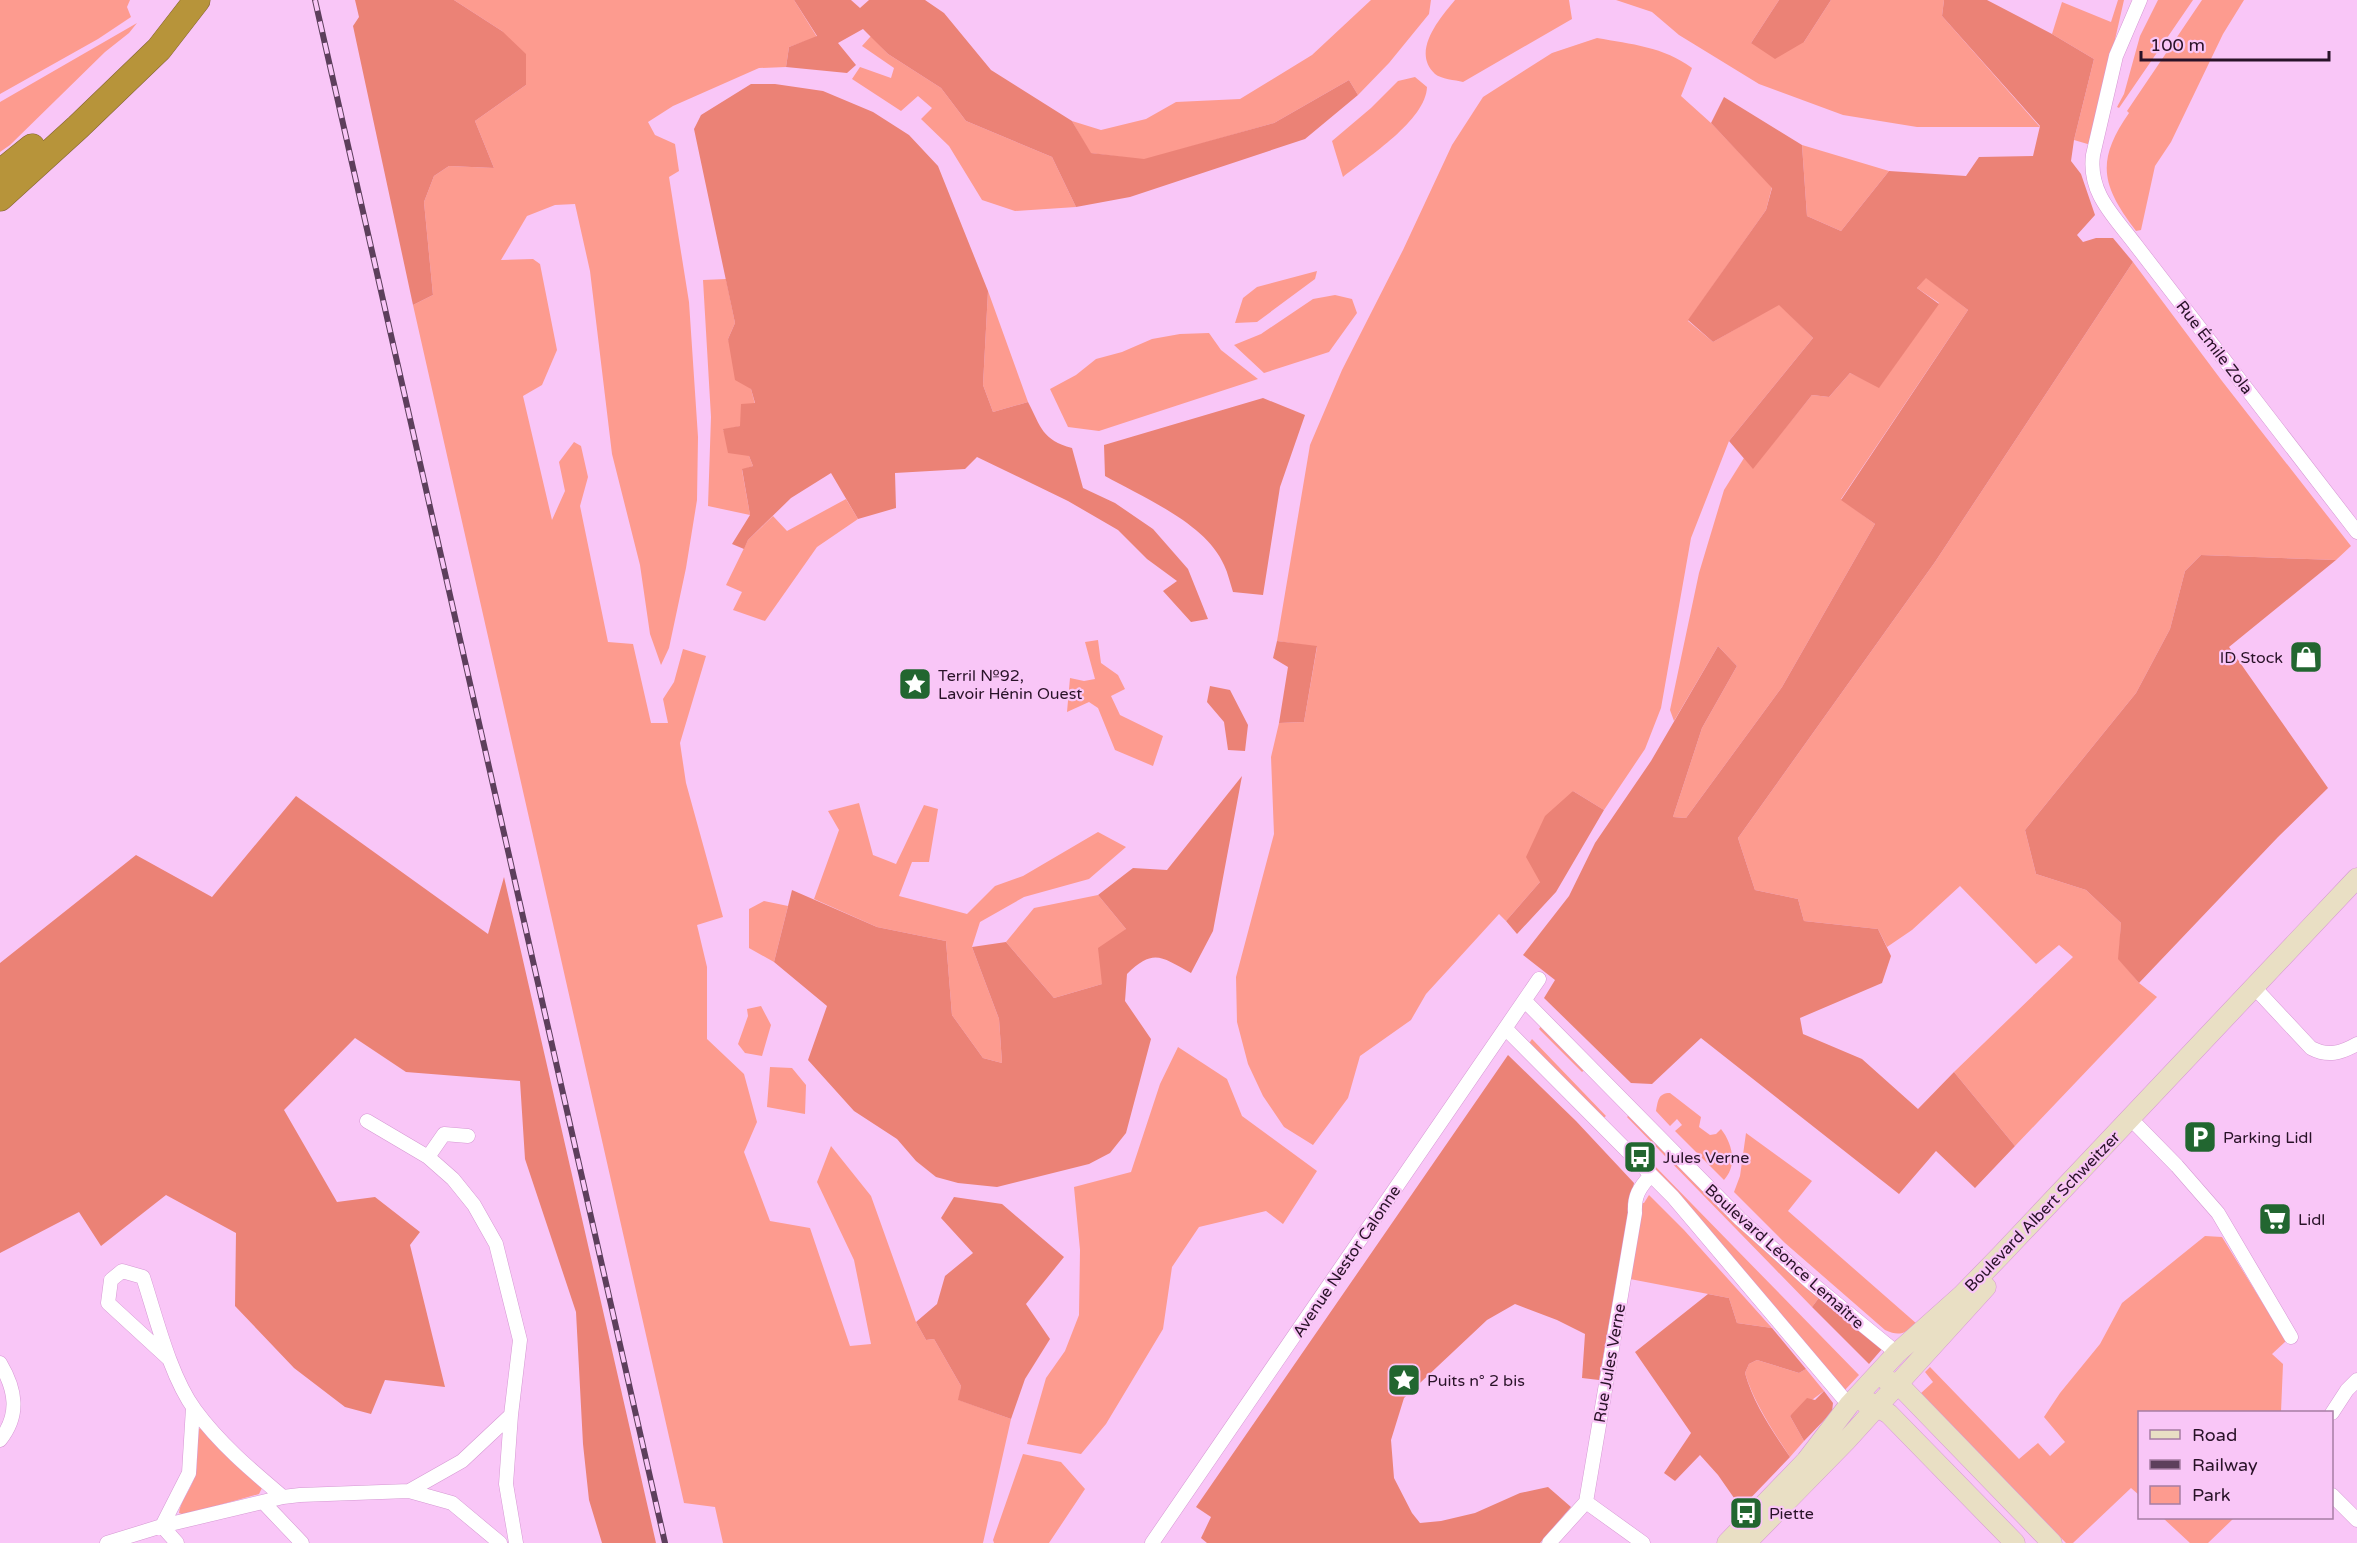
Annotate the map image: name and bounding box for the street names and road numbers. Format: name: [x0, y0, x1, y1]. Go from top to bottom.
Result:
street label: Rue Émile Zola: [2171, 297, 2257, 398]
street label: Boulevard Albert Schweitzer: [1961, 1127, 2125, 1296]
street label: Boulevard Léonce Lemaître: [1701, 1180, 1868, 1334]
street label: Avenue Nestor Calonne: [1288, 1182, 1405, 1341]
street label: Rue Jules Verne: [1590, 1302, 1630, 1424]

